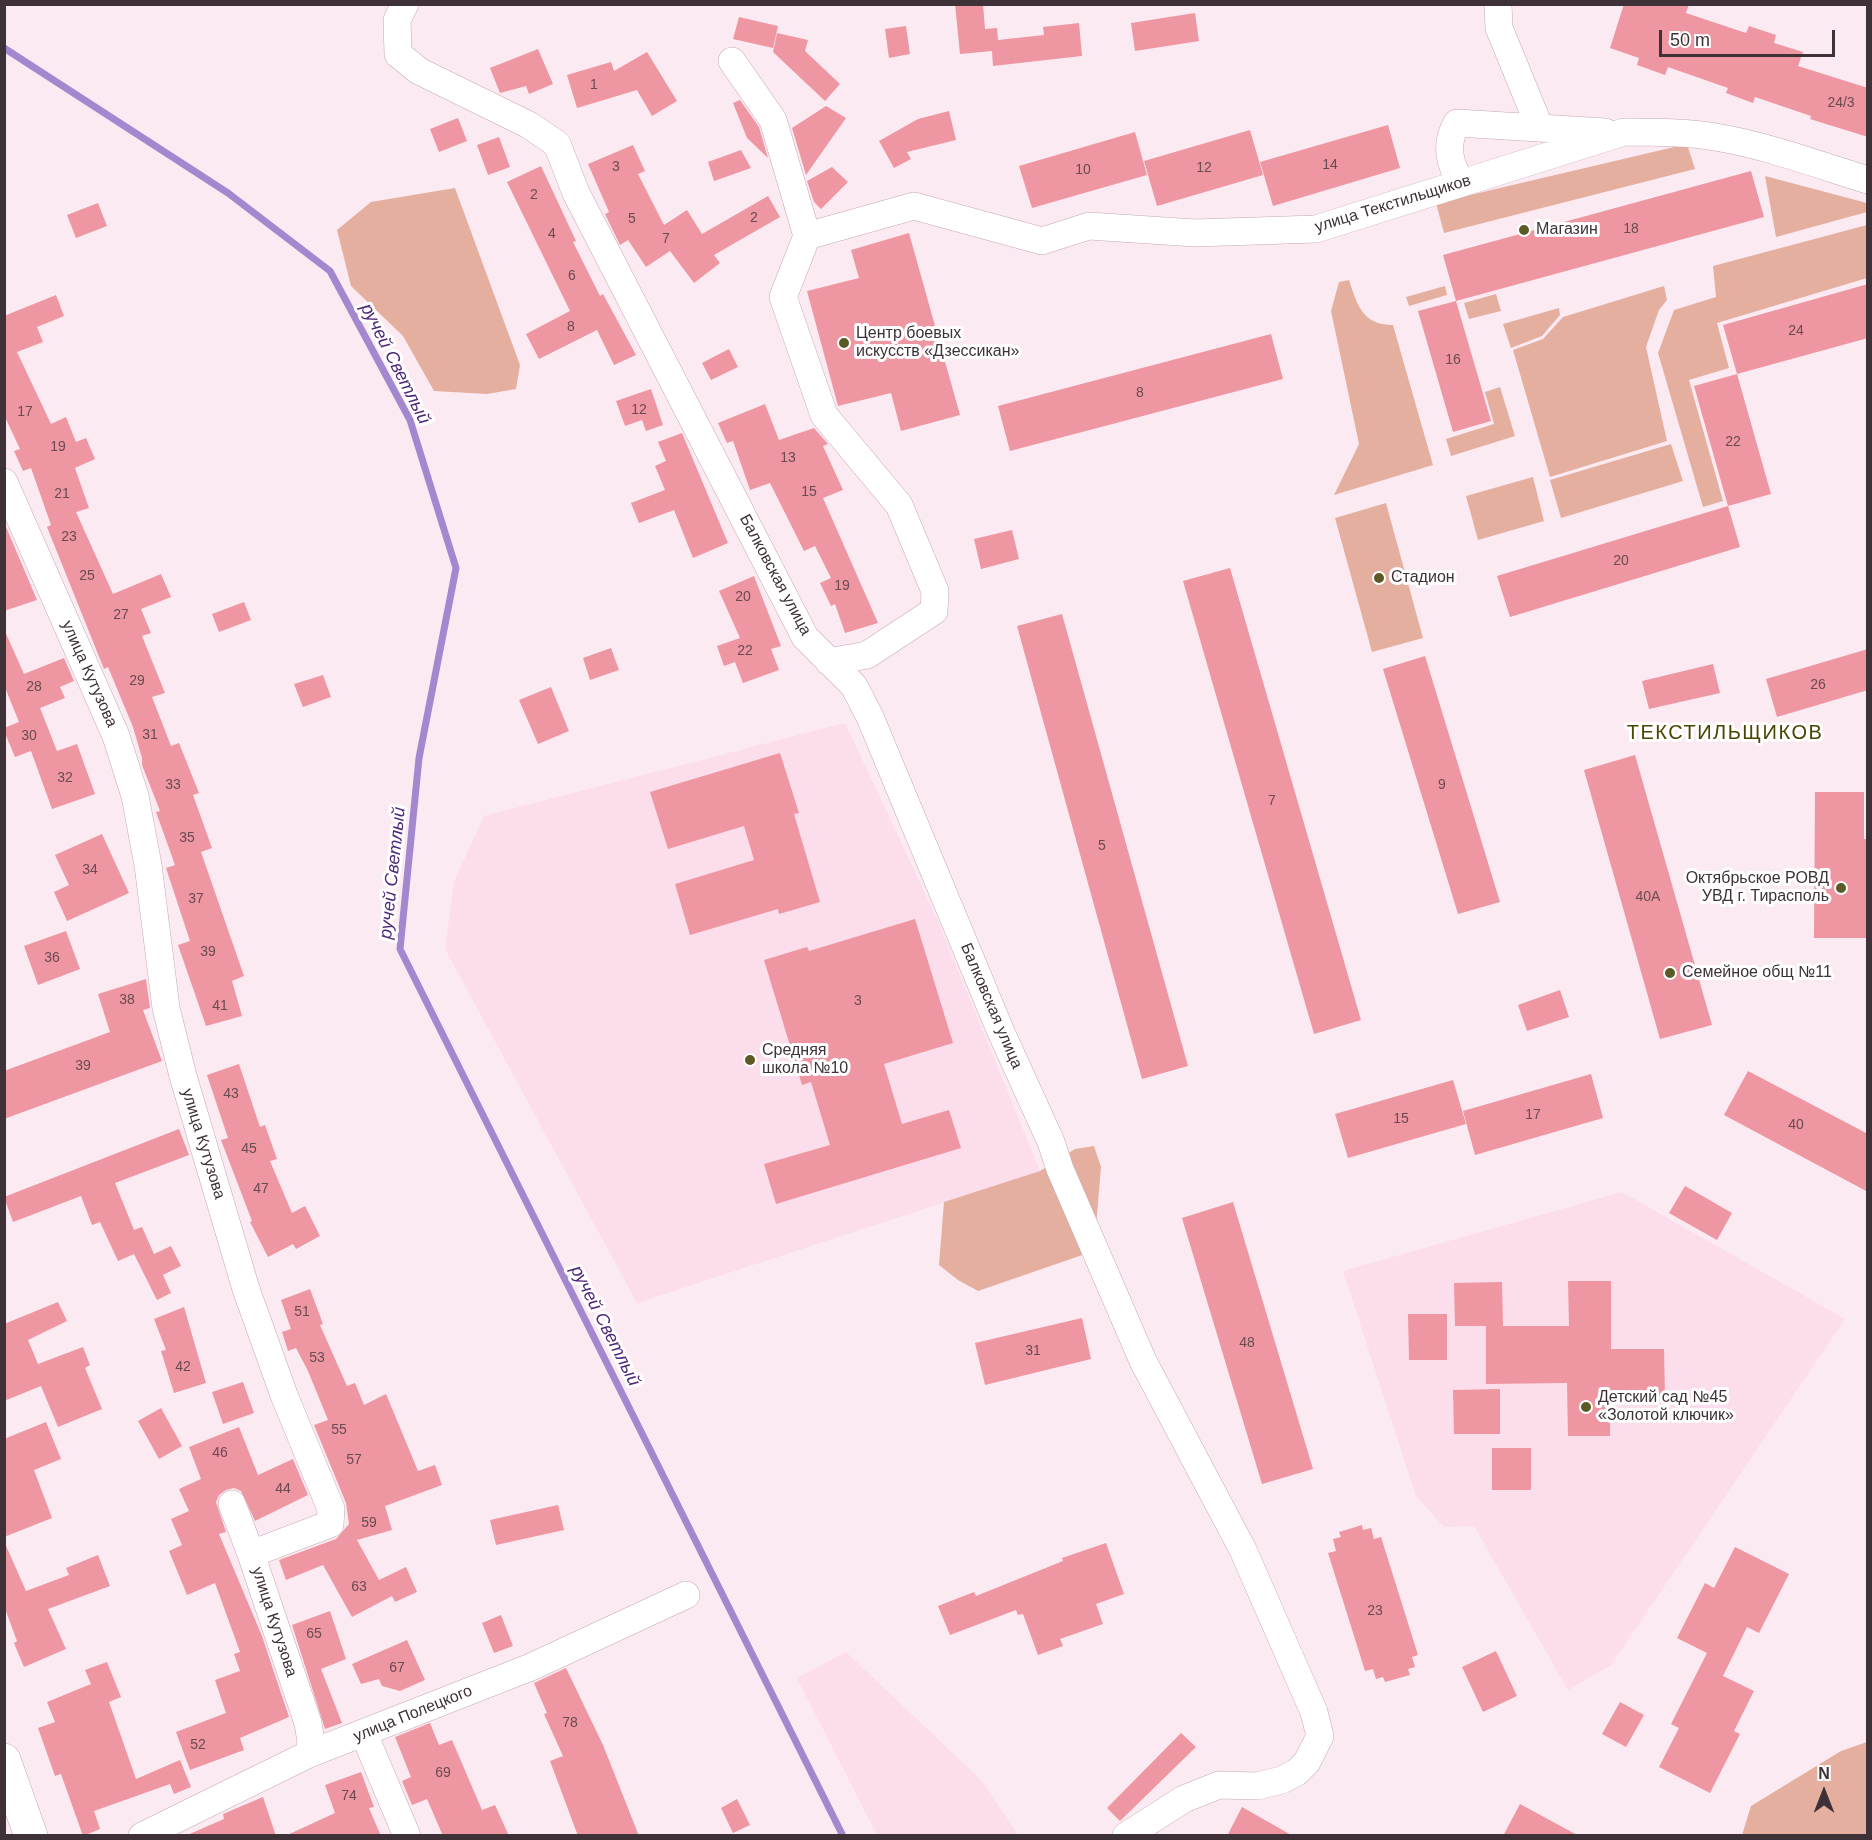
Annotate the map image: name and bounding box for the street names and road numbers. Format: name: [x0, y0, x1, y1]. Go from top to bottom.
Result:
street label: улица Текстильщиков: [1313, 171, 1473, 237]
street label: Балковская улица: [735, 511, 815, 639]
street label: улица Кутузова: [57, 618, 121, 730]
street label: Балковская улица: [956, 940, 1026, 1072]
street label: улица Кутузова: [177, 1086, 229, 1202]
street label: улица Кутузова: [247, 1565, 301, 1679]
street label: улица Полецкого: [351, 1681, 475, 1747]

